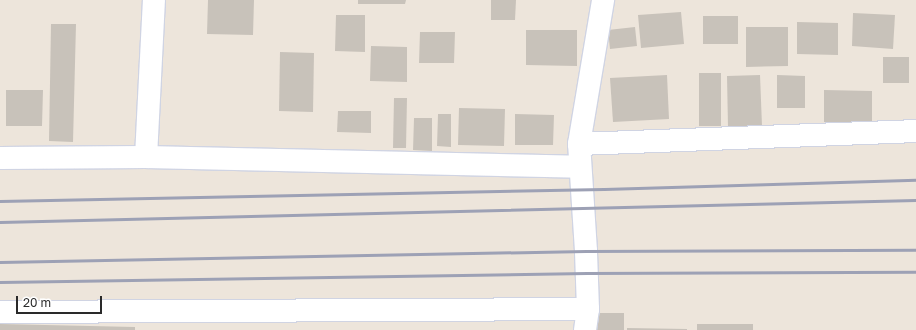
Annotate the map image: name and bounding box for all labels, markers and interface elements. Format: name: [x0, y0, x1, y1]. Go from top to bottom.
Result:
scale bar: [18, 288, 104, 314]
text: 20 m: [23, 295, 51, 310]

